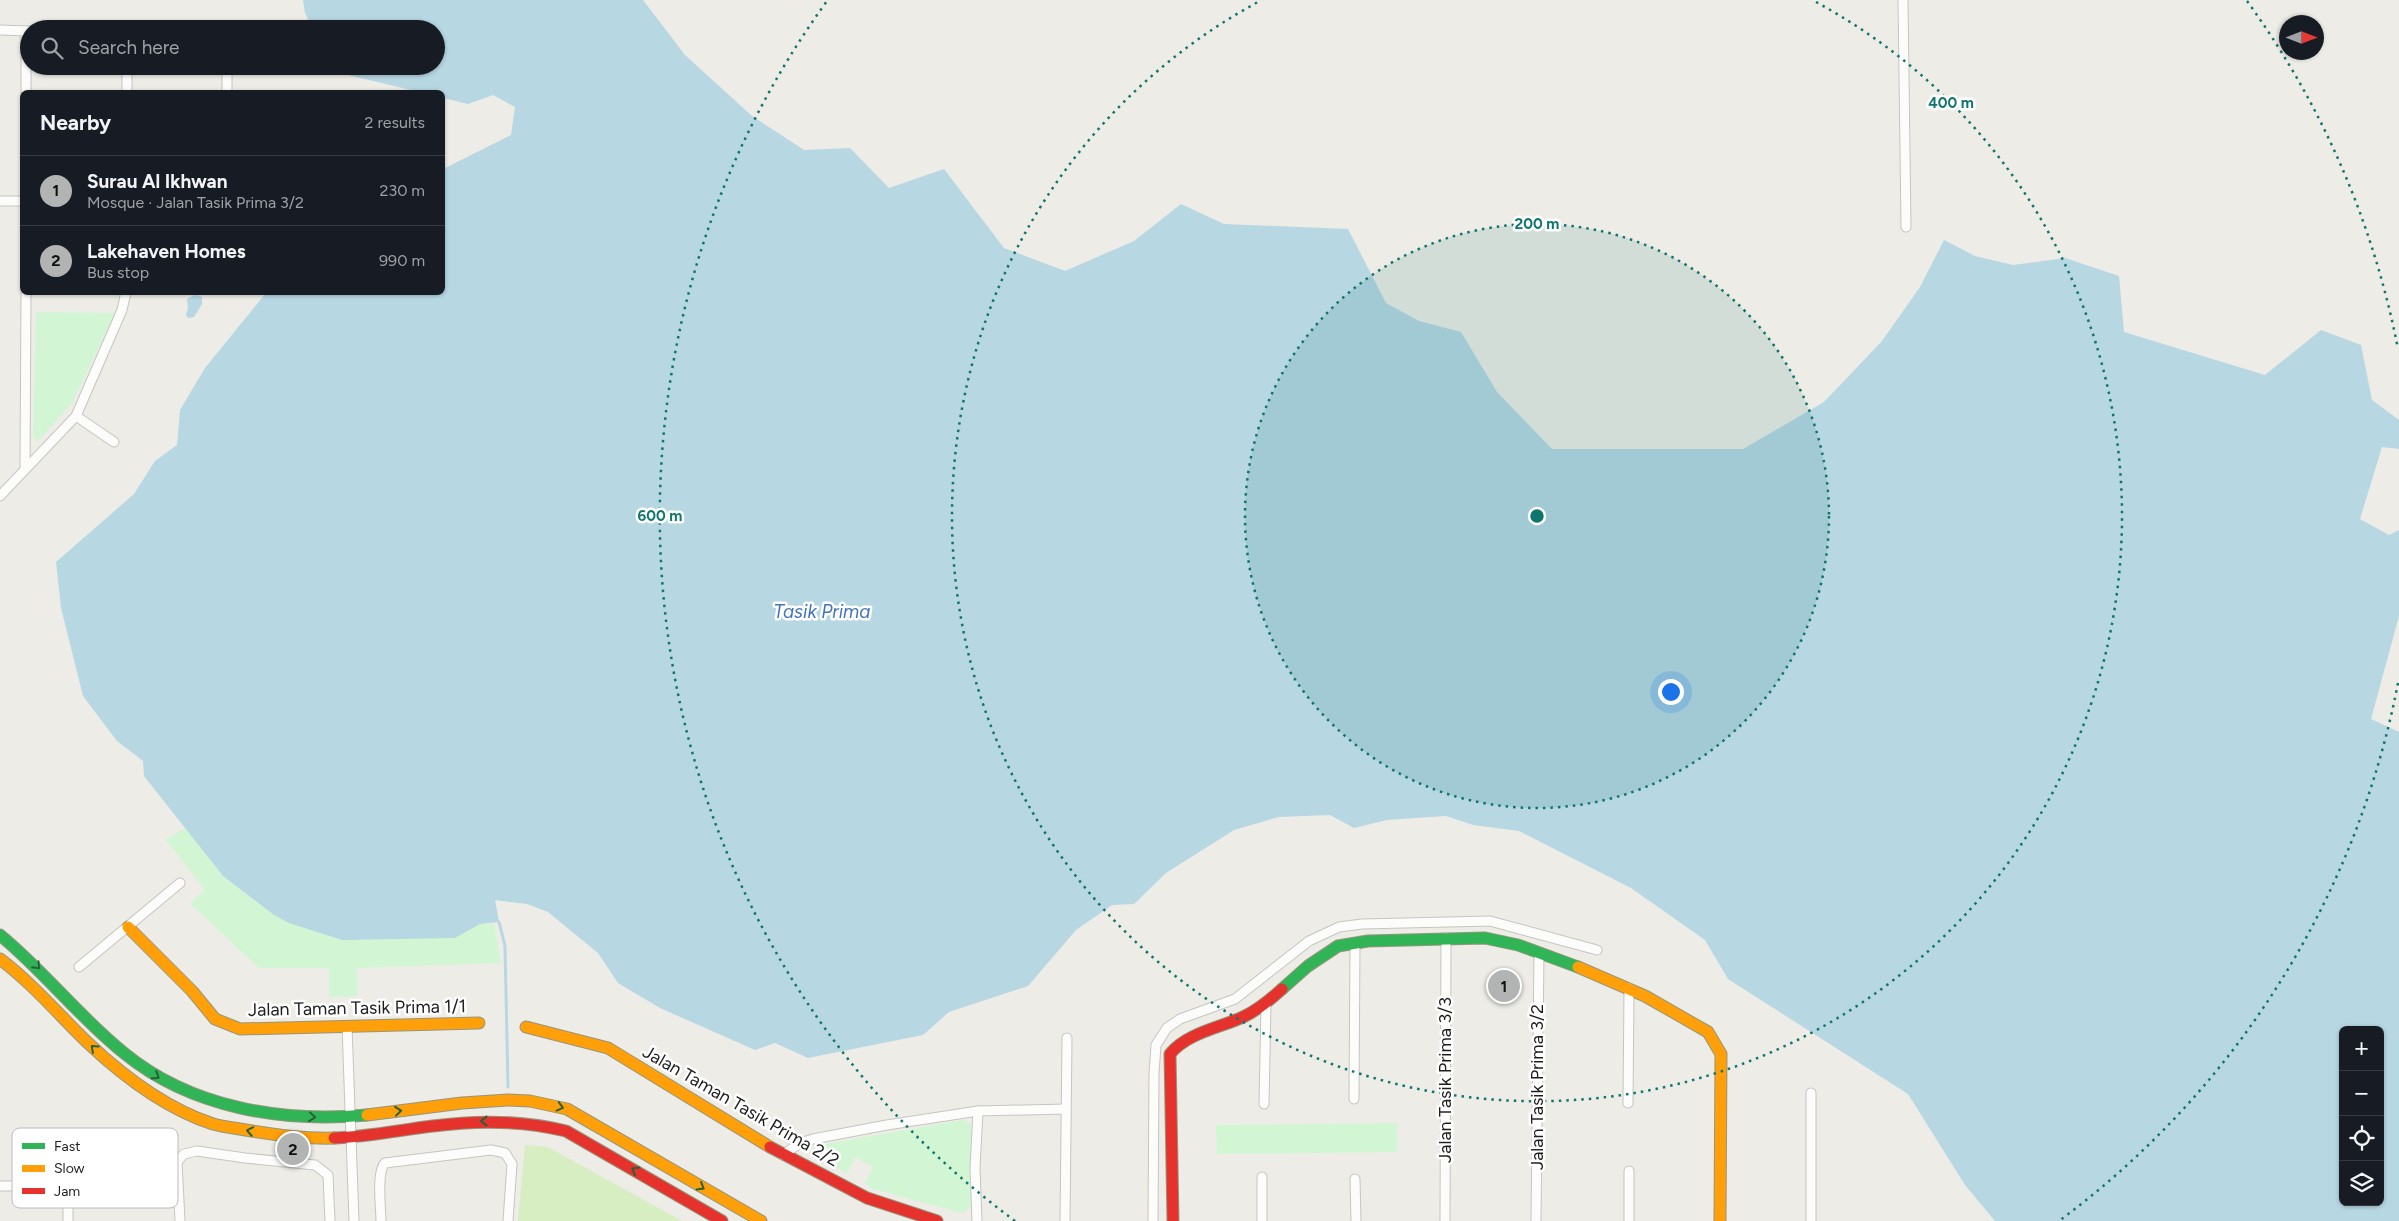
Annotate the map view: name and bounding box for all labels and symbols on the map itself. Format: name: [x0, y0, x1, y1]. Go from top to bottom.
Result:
north arrow: [2279, 15, 2324, 60]
text: 400 m: [1928, 94, 1974, 112]
text: 200 m: [1515, 215, 1559, 233]
text: 600 m: [638, 507, 682, 525]
centre of rings: [1528, 507, 1546, 525]
water label: Tasik Prima: [774, 600, 870, 623]
your location: [1658, 679, 1684, 705]
one-way arrow: [31, 961, 40, 970]
pin: 1: [1488, 967, 1520, 1005]
street label: Jalan Taman Tasik Prima 1/1: [248, 995, 466, 1021]
street label: Jalan Tasik Prima 3/3: [1434, 997, 1456, 1163]
street label: Jalan Tasik Prima 3/2: [1526, 1004, 1548, 1170]
street label: Jalan Taman Tasik Prima 2/2: [639, 1041, 843, 1171]
one-way arrow: [90, 1045, 99, 1054]
one-way arrow: [151, 1070, 160, 1080]
one-way arrow: [555, 1101, 564, 1112]
one-way arrow: [395, 1106, 403, 1117]
one-way arrow: [308, 1111, 316, 1122]
one-way arrow: [480, 1116, 488, 1126]
one-way arrow: [246, 1126, 254, 1137]
legend: [12, 1128, 178, 1208]
pin: 2: [277, 1130, 309, 1168]
text: Fast: [54, 1138, 80, 1155]
text: Slow: [54, 1160, 85, 1177]
one-way arrow: [631, 1167, 640, 1177]
one-way arrow: [696, 1180, 705, 1190]
text: Jam: [54, 1183, 80, 1200]

